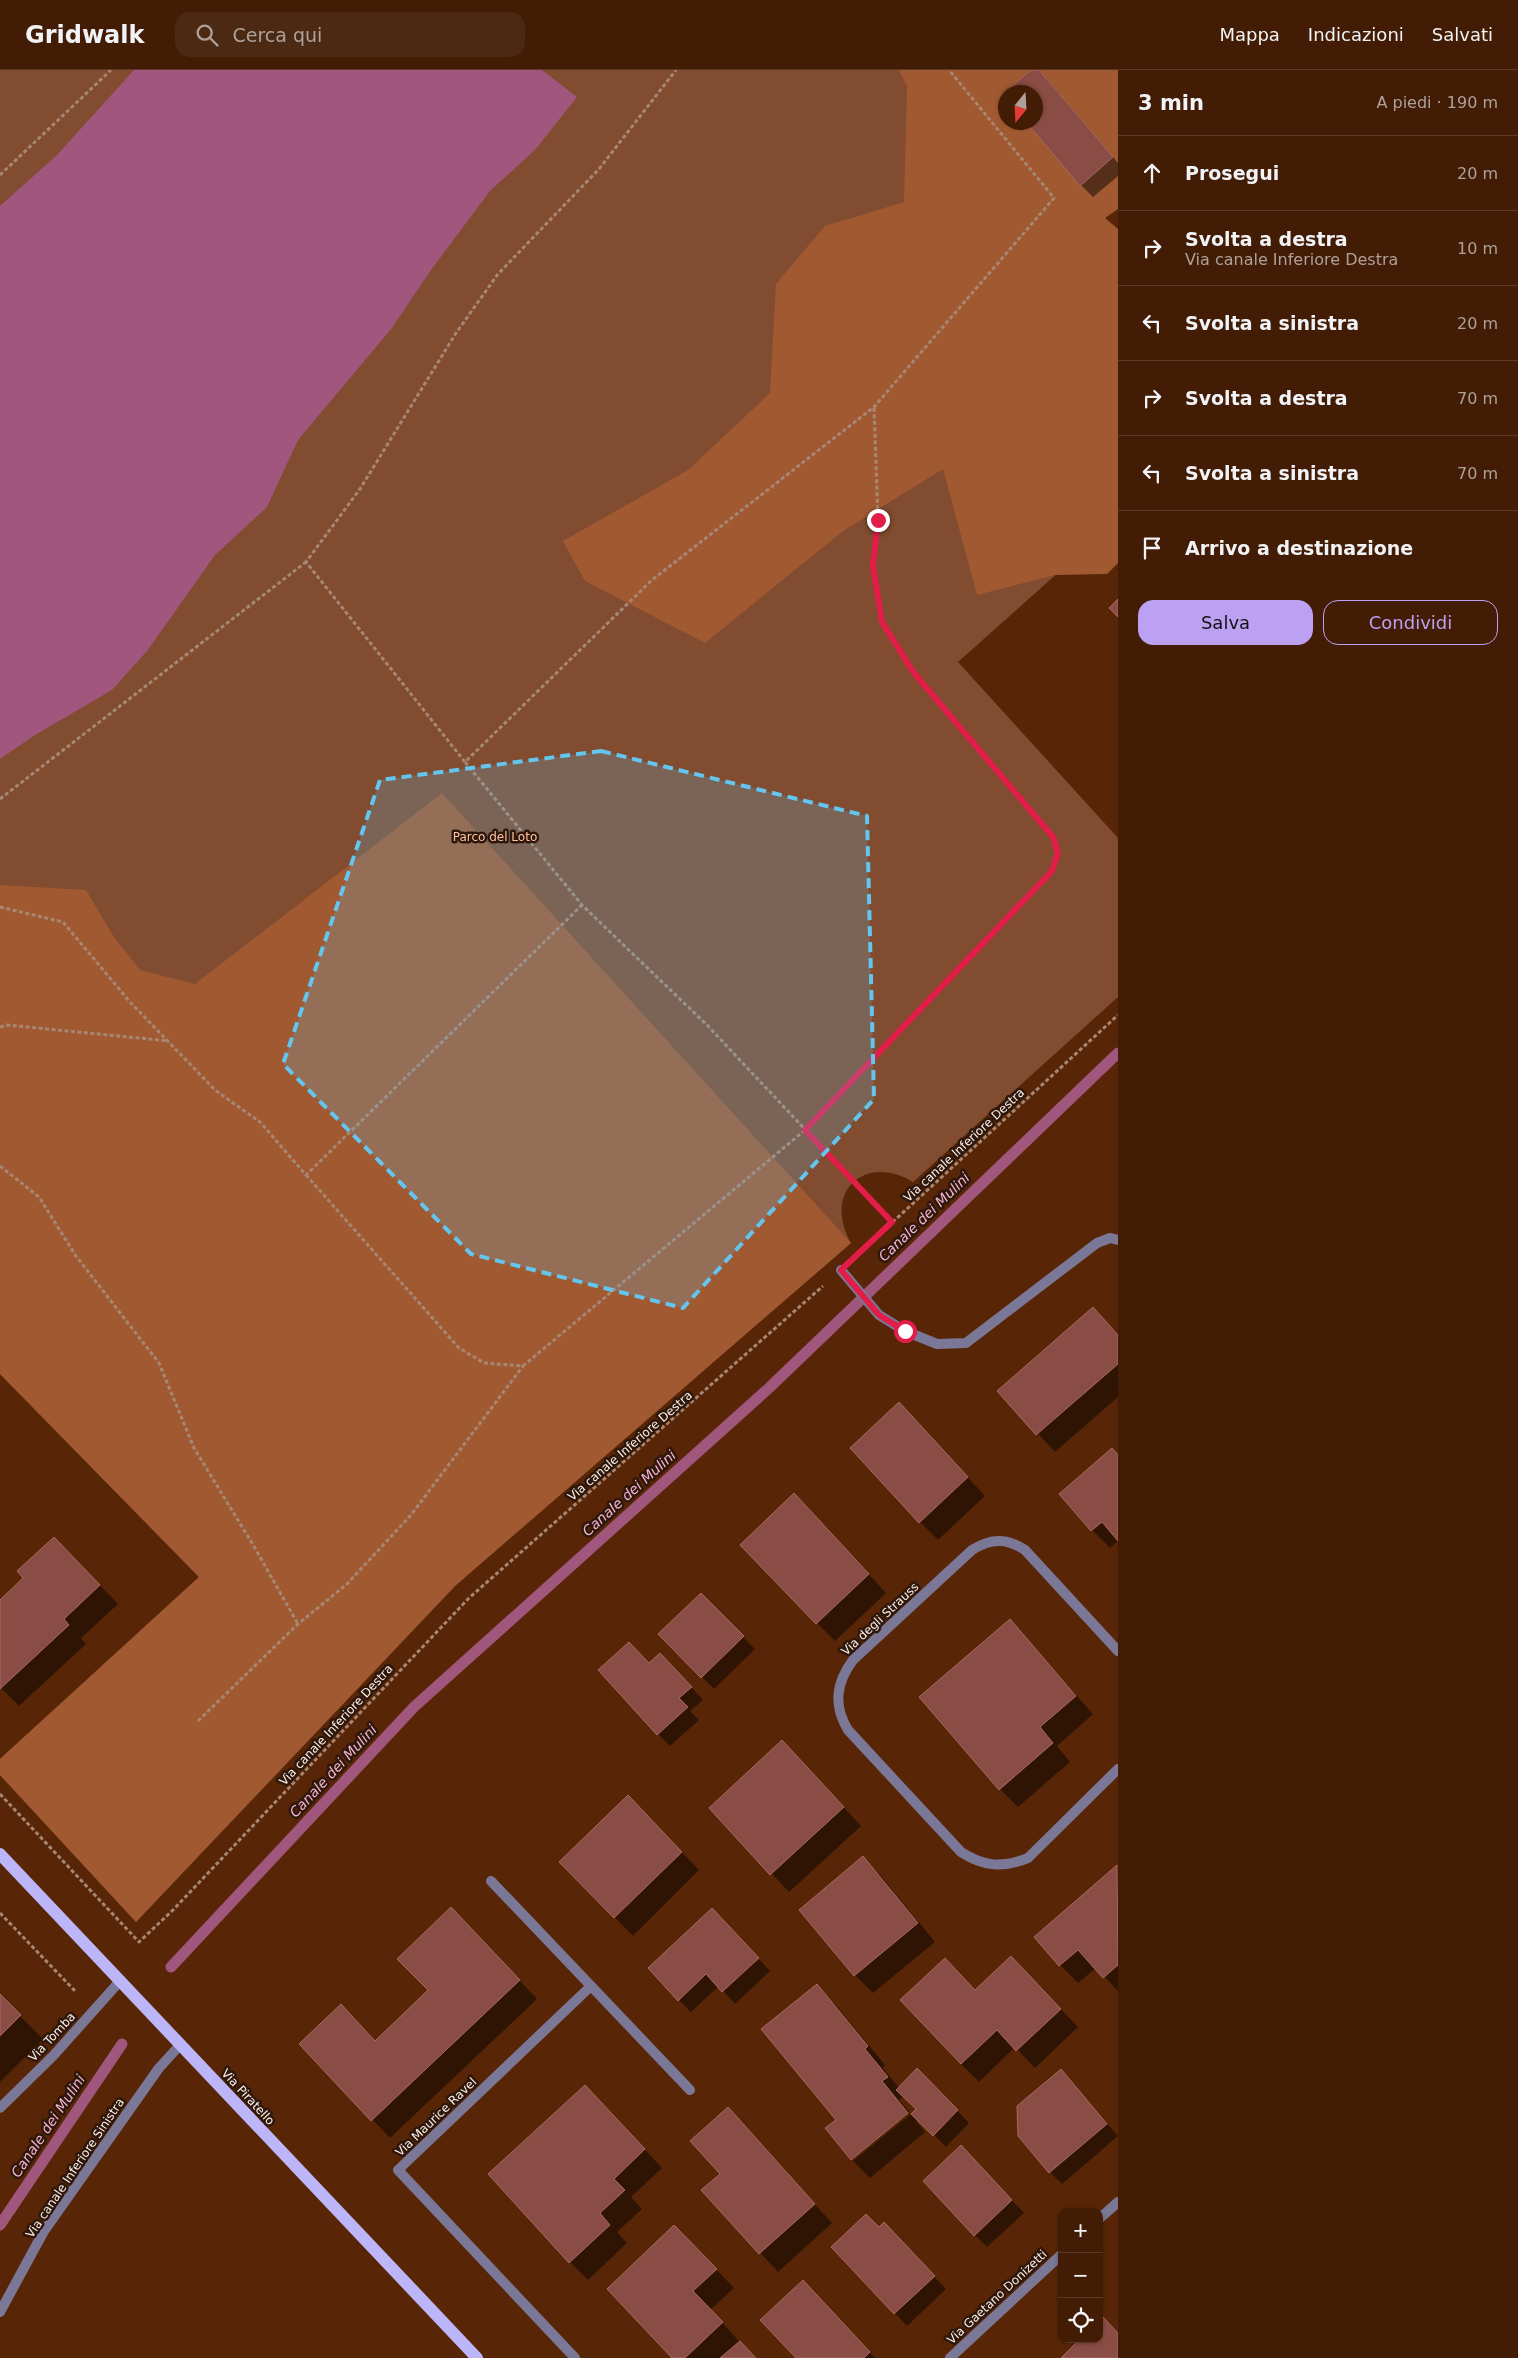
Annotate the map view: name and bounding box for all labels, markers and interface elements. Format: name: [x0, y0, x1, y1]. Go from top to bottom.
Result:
search box: [175, 12, 525, 57]
text: Gridwalk: [25, 21, 145, 49]
icon: search: [193, 21, 221, 49]
text: Cerca qui: [233, 24, 322, 46]
text: Mappa: [1219, 24, 1280, 45]
text: Indicazioni: [1308, 24, 1404, 45]
text: Salvati: [1432, 24, 1493, 45]
north arrow: [998, 85, 1043, 130]
text: 3 min: [1138, 91, 1204, 115]
text: A piedi · 190 m: [1376, 93, 1498, 112]
icon: ahead: [1138, 159, 1166, 187]
text: Prosegui: [1185, 162, 1279, 184]
text: 20 m: [1457, 164, 1498, 183]
text: Svolta a destra: [1185, 228, 1348, 250]
icon: right: [1138, 234, 1166, 262]
text: 10 m: [1457, 239, 1498, 258]
text: Via canale Inferiore Destra: [1185, 250, 1398, 269]
icon: left: [1138, 309, 1166, 337]
text: Svolta a sinistra: [1185, 312, 1359, 334]
text: 20 m: [1457, 314, 1498, 333]
icon: right: [1138, 384, 1166, 412]
text: Svolta a destra: [1185, 387, 1348, 409]
text: 70 m: [1457, 389, 1498, 408]
icon: left: [1138, 459, 1166, 487]
text: Svolta a sinistra: [1185, 462, 1359, 484]
text: 70 m: [1457, 464, 1498, 483]
route end: [867, 509, 890, 532]
icon: arrive: [1138, 534, 1166, 562]
text: Arrivo a destinazione: [1185, 537, 1413, 559]
button: Salva: [1138, 600, 1313, 645]
button: Condividi: [1323, 600, 1498, 645]
park label: Parco del Loto: [453, 830, 537, 844]
street label: Via canale Inferiore Destra: [901, 1085, 1027, 1205]
water label: Canale dei Mulini: [875, 1169, 973, 1264]
route start: [894, 1320, 917, 1343]
street label: Via canale Inferiore Destra: [565, 1388, 695, 1504]
water label: Canale dei Mulini: [579, 1447, 679, 1539]
street label: Via degli Strauss: [839, 1580, 921, 1658]
street label: Via canale Inferiore Destra: [276, 1662, 396, 1788]
water label: Canale dei Mulini: [286, 1722, 380, 1820]
street label: Via Tomba: [26, 2010, 78, 2064]
street label: Via Piratello: [219, 2066, 277, 2128]
water label: Canale dei Mulini: [8, 2072, 88, 2180]
street label: Via Maurice Ravel: [393, 2075, 479, 2159]
street label: Via canale Inferiore Sinistra: [23, 2096, 127, 2240]
map controls: [1058, 2208, 1103, 2343]
button: +: [1058, 2208, 1103, 2253]
street label: Via Gaetano Donizetti: [944, 2247, 1050, 2347]
button: −: [1058, 2253, 1103, 2298]
button: locate: [1058, 2298, 1103, 2343]

